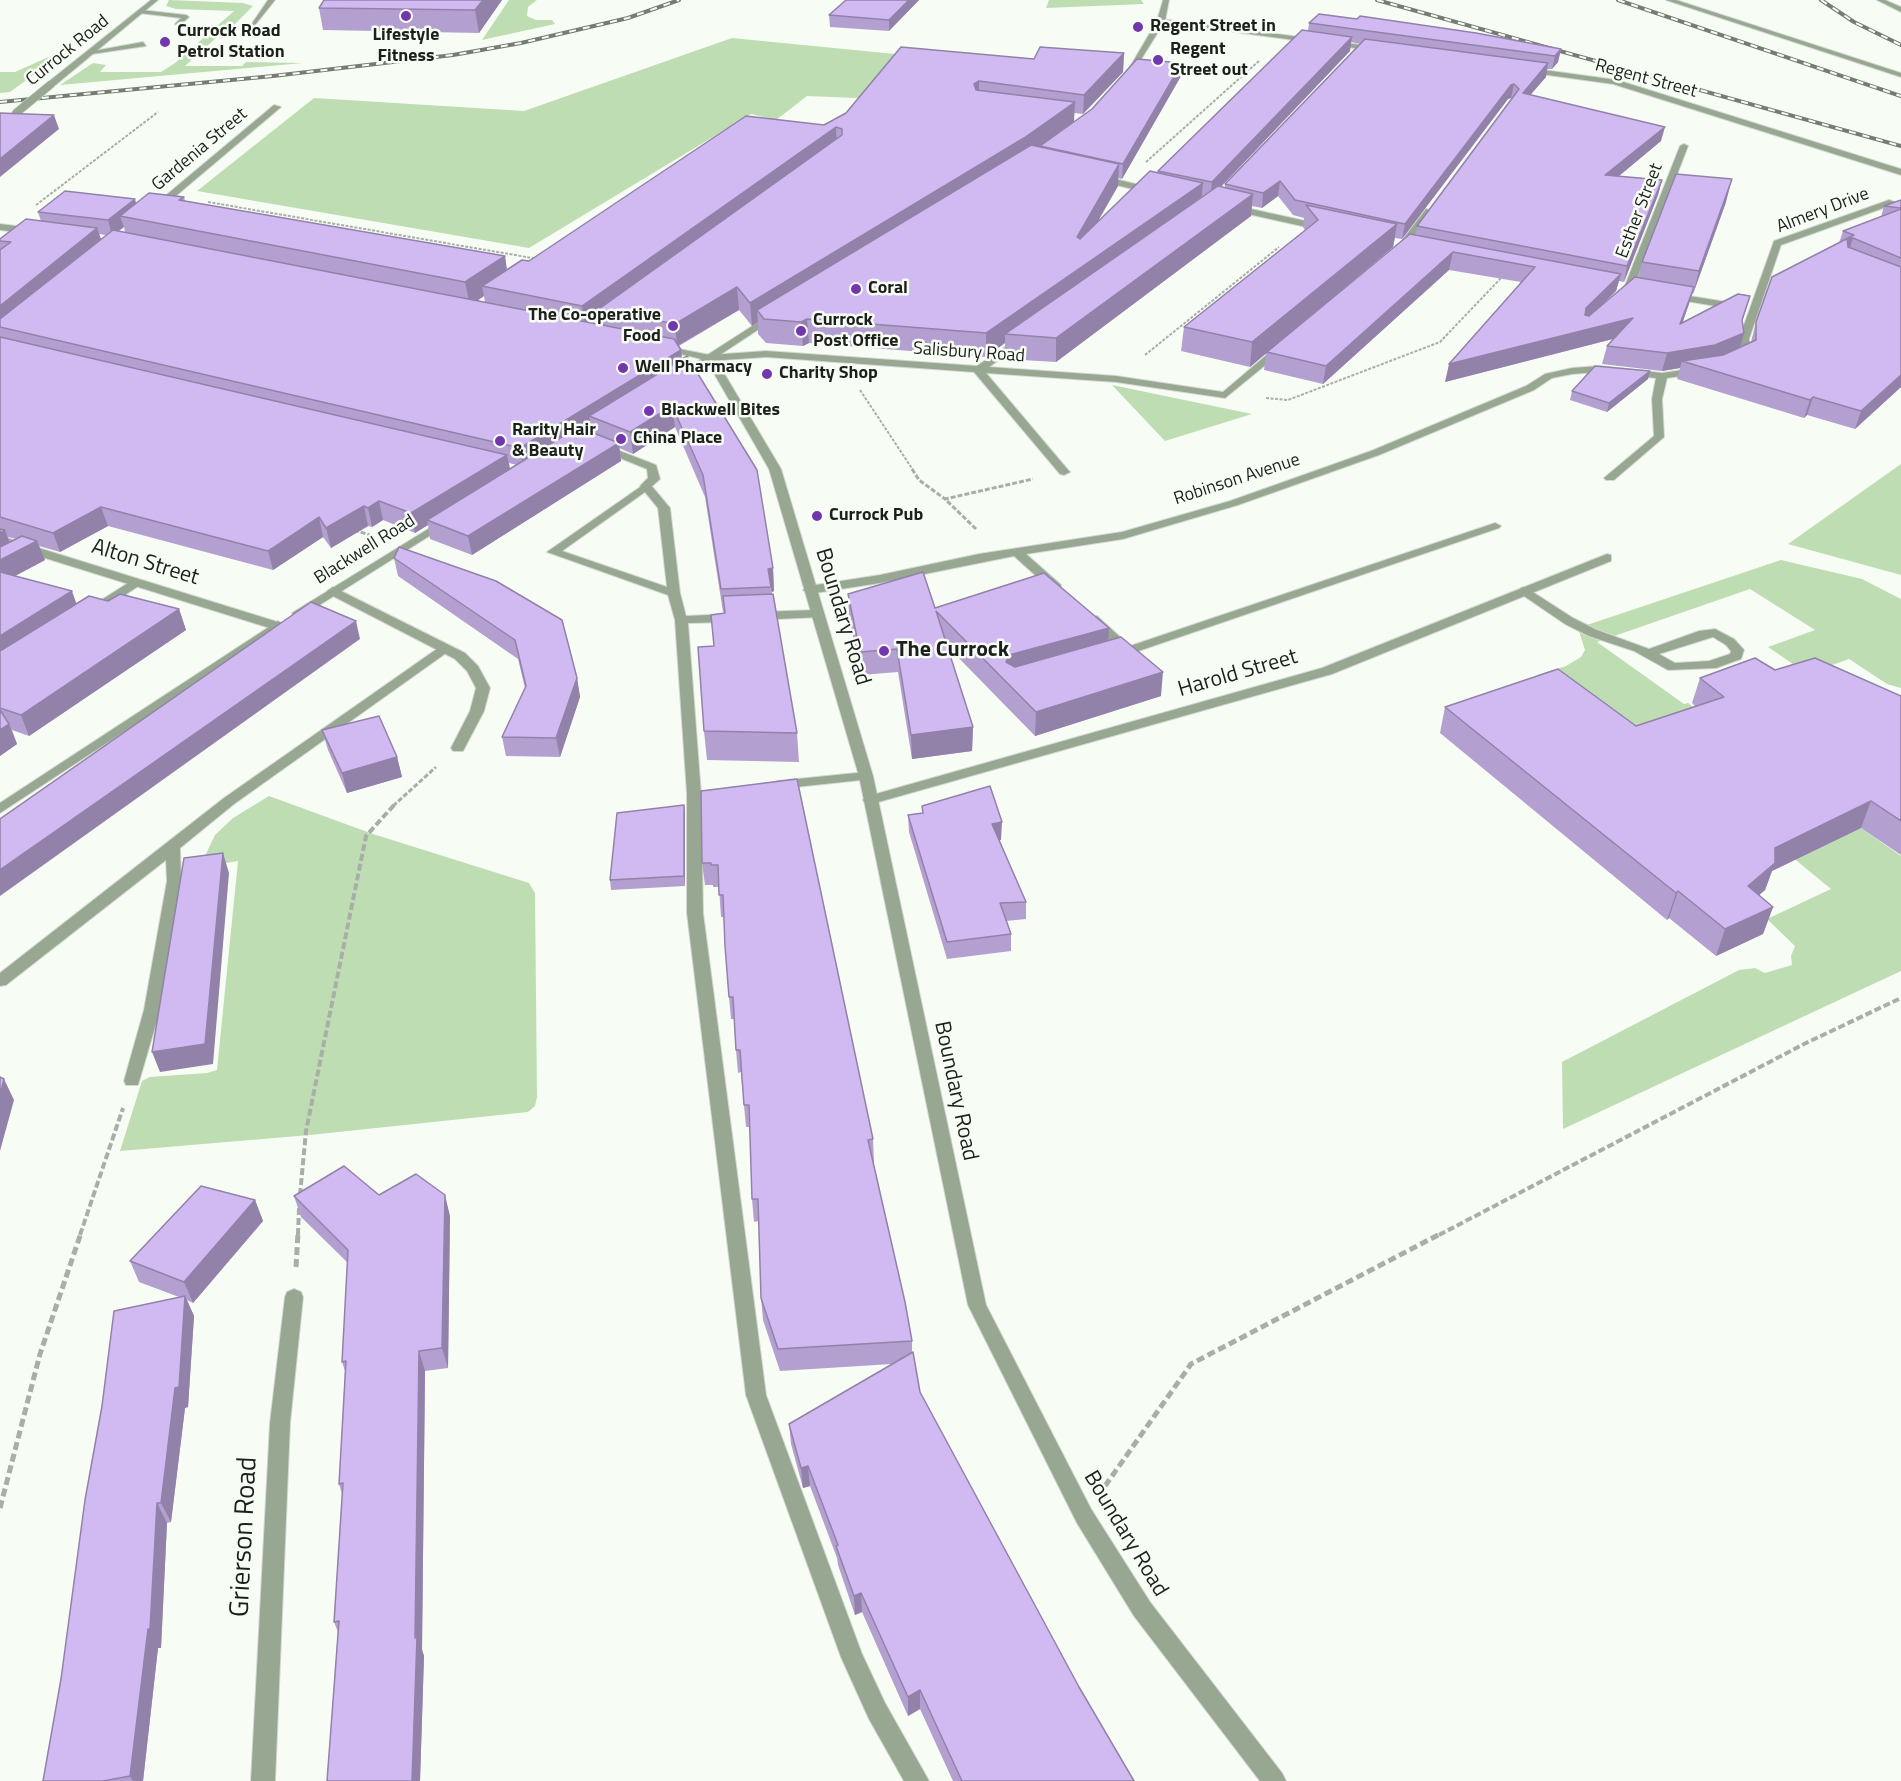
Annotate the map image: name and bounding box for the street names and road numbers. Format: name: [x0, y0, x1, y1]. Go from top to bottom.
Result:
street label: Currock Road: [22, 11, 114, 91]
street label: Regent Street: [1593, 55, 1699, 103]
street label: Gardenia Street: [148, 104, 252, 196]
street label: Esther Street: [1612, 160, 1668, 262]
street label: Almery Drive: [1774, 183, 1872, 239]
street label: Salisbury Road: [912, 338, 1026, 368]
street label: Robinson Avenue: [1171, 449, 1303, 511]
street label: Blackwell Road: [311, 510, 419, 590]
street label: Alton Street: [88, 534, 202, 592]
street label: Boundary Road: [809, 545, 875, 689]
street label: Harold Street: [1175, 644, 1301, 704]
street label: Boundary Road: [927, 1019, 983, 1163]
street label: Grierson Road: [225, 1456, 265, 1618]
street label: Boundary Road: [1077, 1466, 1173, 1602]

